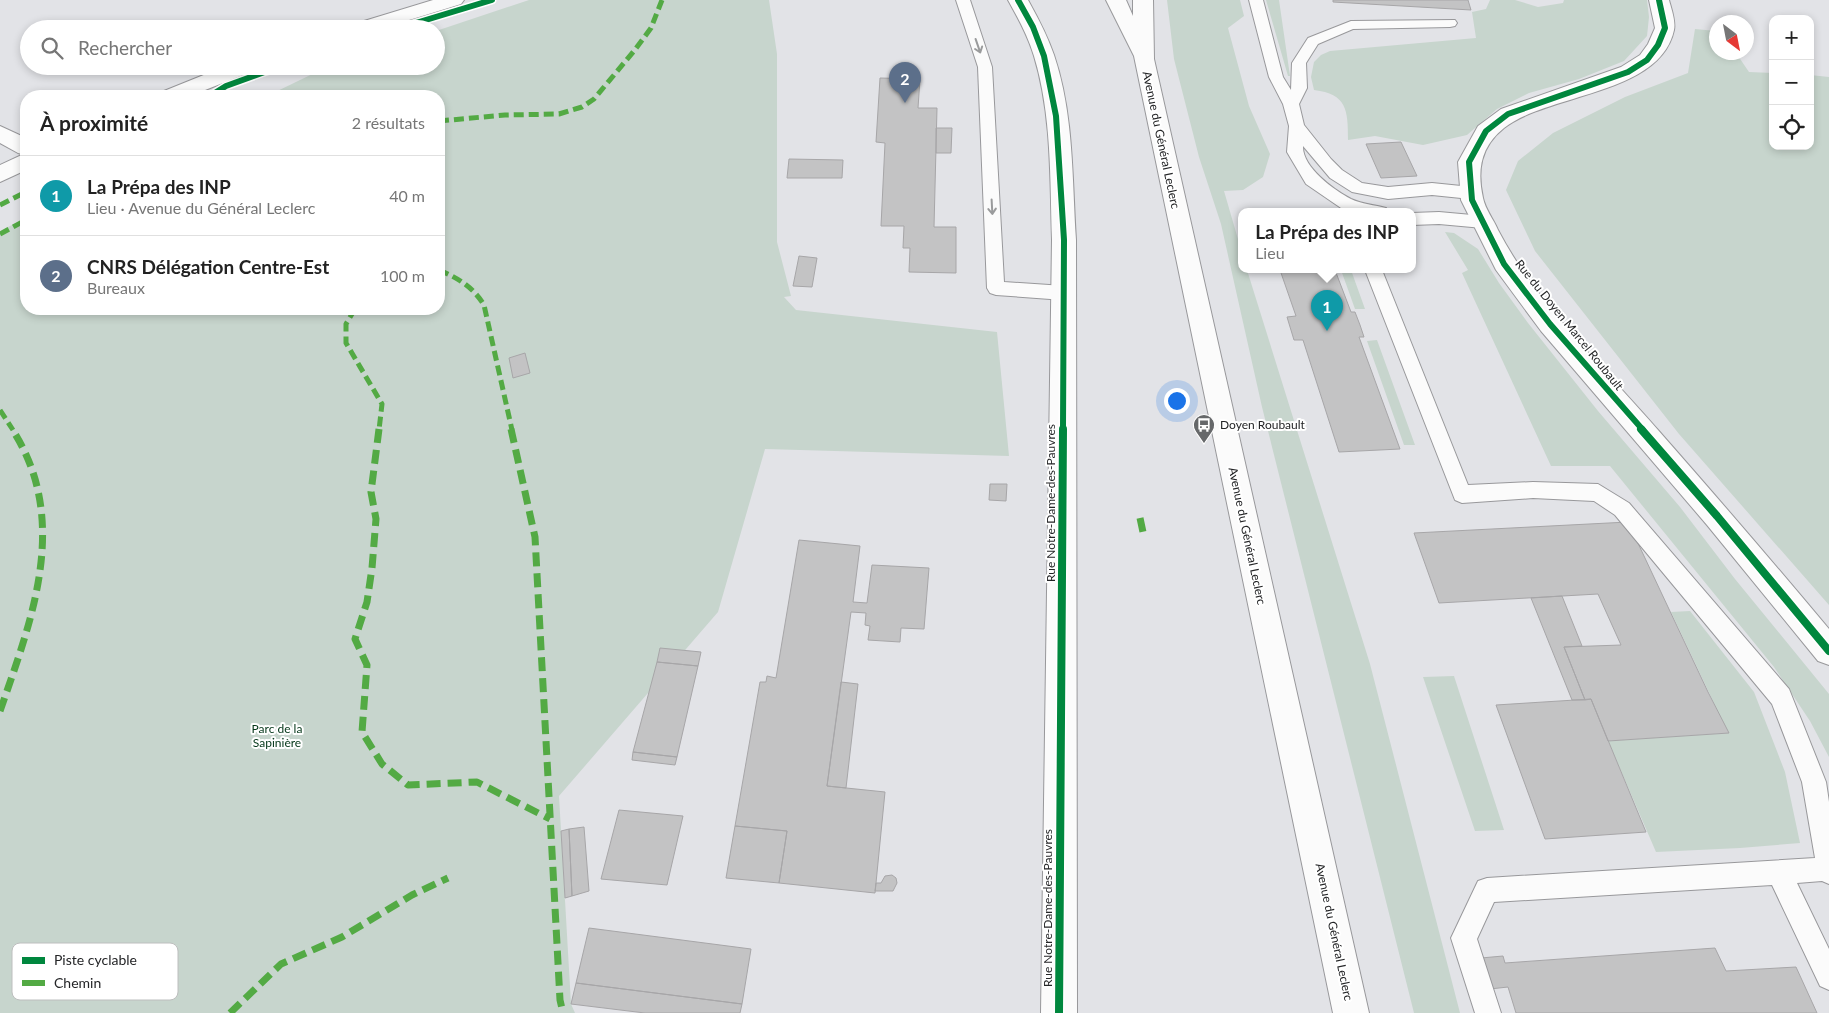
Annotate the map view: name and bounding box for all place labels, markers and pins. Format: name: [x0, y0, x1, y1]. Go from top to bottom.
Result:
pin: 2: [889, 62, 921, 103]
pin: 1: [1311, 290, 1343, 331]
bus stop icon: Doyen Roubault: [1192, 413, 1216, 444]
place label: Doyen Roubault: [1220, 417, 1306, 432]

